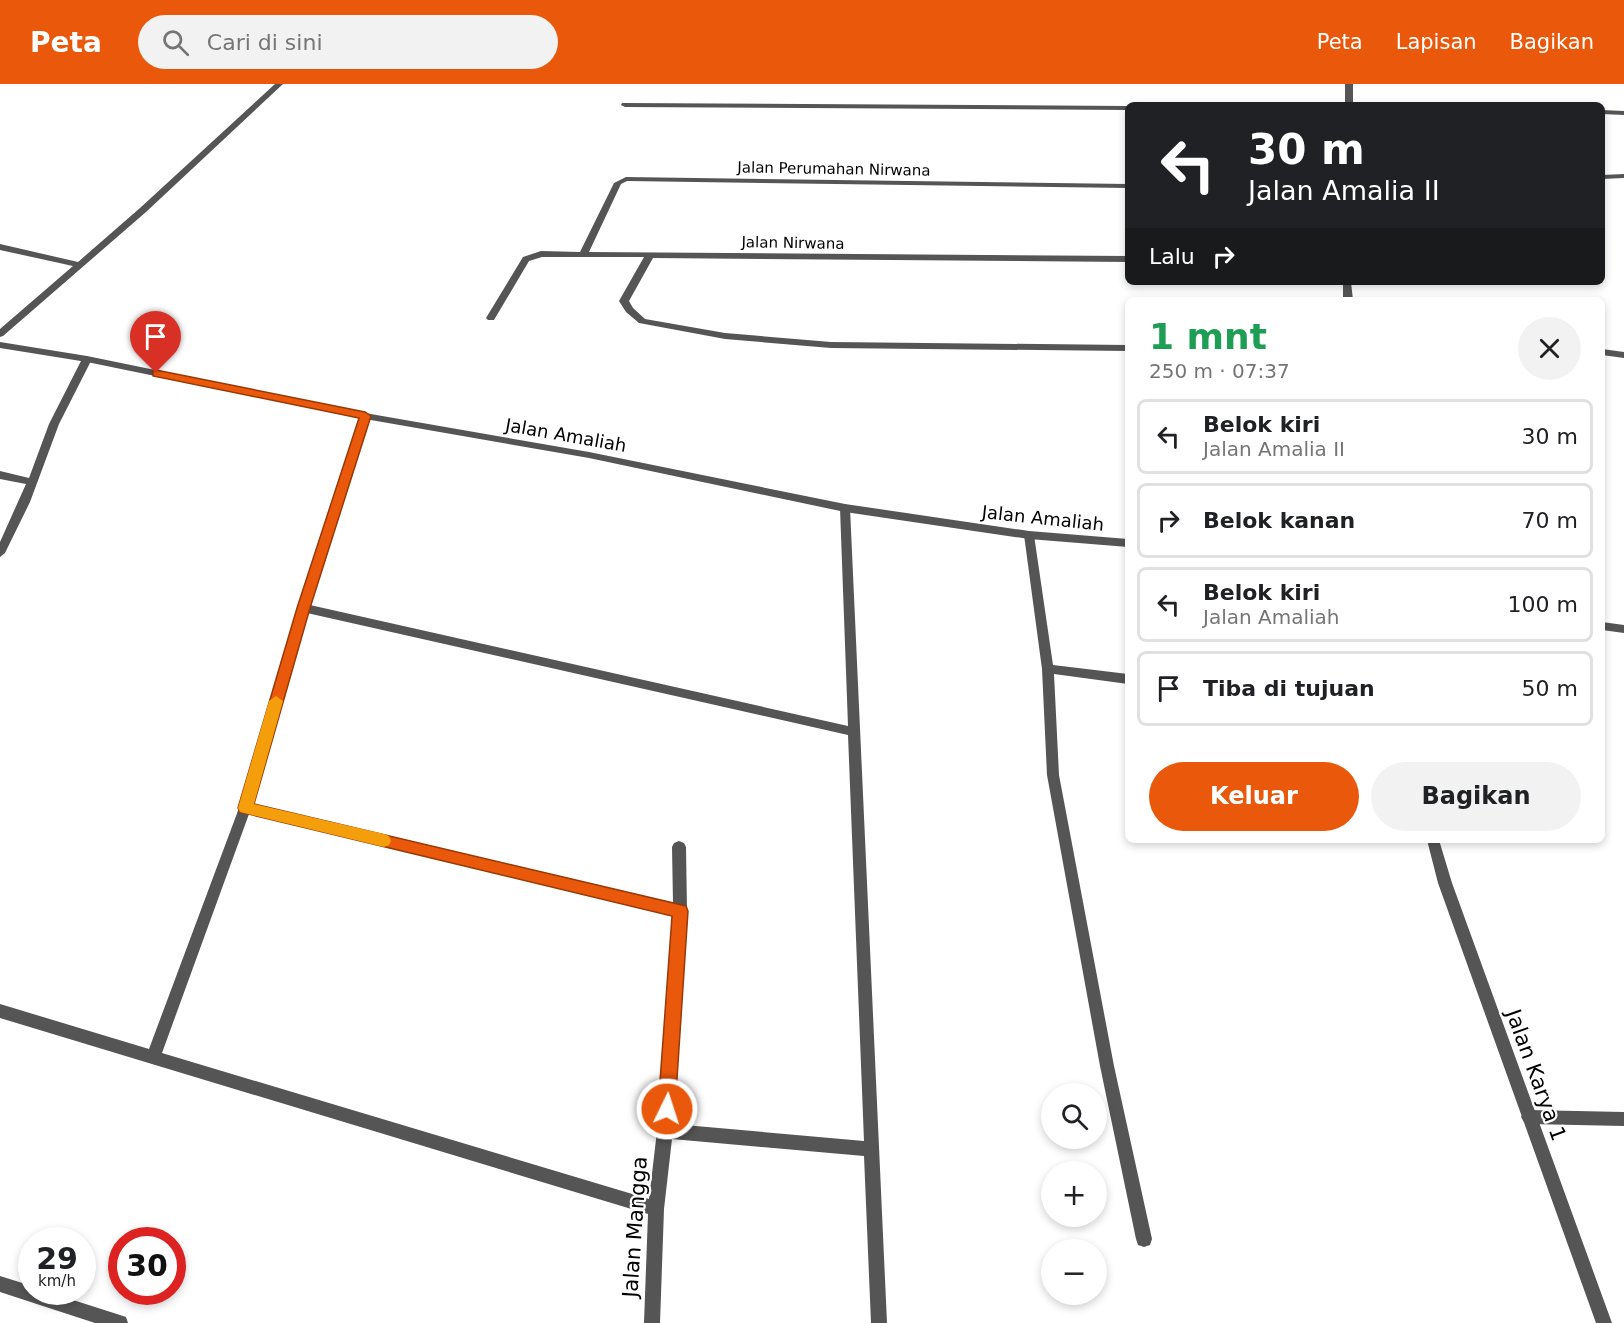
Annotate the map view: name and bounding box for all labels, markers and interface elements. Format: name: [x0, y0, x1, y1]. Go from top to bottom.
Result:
search box: [138, 15, 558, 69]
text: Peta: [30, 26, 102, 59]
icon: search: [159, 26, 192, 59]
text: Cari di sini: [207, 30, 323, 55]
text: Peta: [1317, 30, 1363, 54]
text: Lapisan: [1396, 30, 1477, 54]
text: Bagikan: [1510, 30, 1594, 54]
text: 30 m: [1248, 125, 1365, 174]
icon: left: [1149, 126, 1227, 204]
street label: Jalan Perumahan Nirwana: [736, 158, 931, 180]
text: Jalan Amalia II: [1248, 175, 1440, 206]
street label: Jalan Nirwana: [740, 233, 845, 253]
icon: right: [1207, 240, 1240, 273]
text: Lalu: [1149, 244, 1195, 269]
pin: [130, 311, 181, 373]
text: 1 mnt: [1149, 316, 1267, 357]
button: close: [1518, 317, 1581, 380]
icon: arrive: [139, 320, 172, 353]
text: 250 m · 07:37: [1149, 359, 1290, 383]
text: Belok kiri: [1203, 412, 1320, 437]
street label: Jalan Amaliah: [503, 414, 628, 456]
icon: left: [1152, 420, 1185, 453]
text: 30 m: [1522, 424, 1578, 449]
text: Jalan Amalia II: [1203, 437, 1345, 461]
street label: Jalan Amaliah: [980, 501, 1105, 535]
icon: right: [1152, 504, 1185, 537]
text: Belok kanan: [1203, 508, 1355, 533]
text: 70 m: [1522, 508, 1578, 533]
text: Belok kiri: [1203, 580, 1320, 605]
icon: left: [1152, 588, 1185, 621]
text: 100 m: [1508, 592, 1578, 617]
text: Jalan Amaliah: [1203, 605, 1339, 629]
icon: arrive: [1152, 672, 1185, 705]
text: Tiba di tujuan: [1203, 676, 1375, 701]
text: 50 m: [1522, 676, 1578, 701]
button: Keluar: [1149, 762, 1359, 831]
button: Bagikan: [1371, 762, 1581, 831]
street label: Jalan Karya 1: [1500, 1004, 1571, 1144]
position arrow: [635, 1077, 699, 1141]
map controls: [1041, 1083, 1107, 1305]
button: search: [1041, 1083, 1107, 1149]
street label: Jalan Mangga: [618, 1156, 652, 1300]
button: +: [1041, 1161, 1107, 1227]
speed limit sign: 30: [108, 1227, 186, 1305]
button: −: [1041, 1239, 1107, 1305]
text: 29: [36, 1241, 78, 1276]
text: km/h: [38, 1272, 76, 1290]

